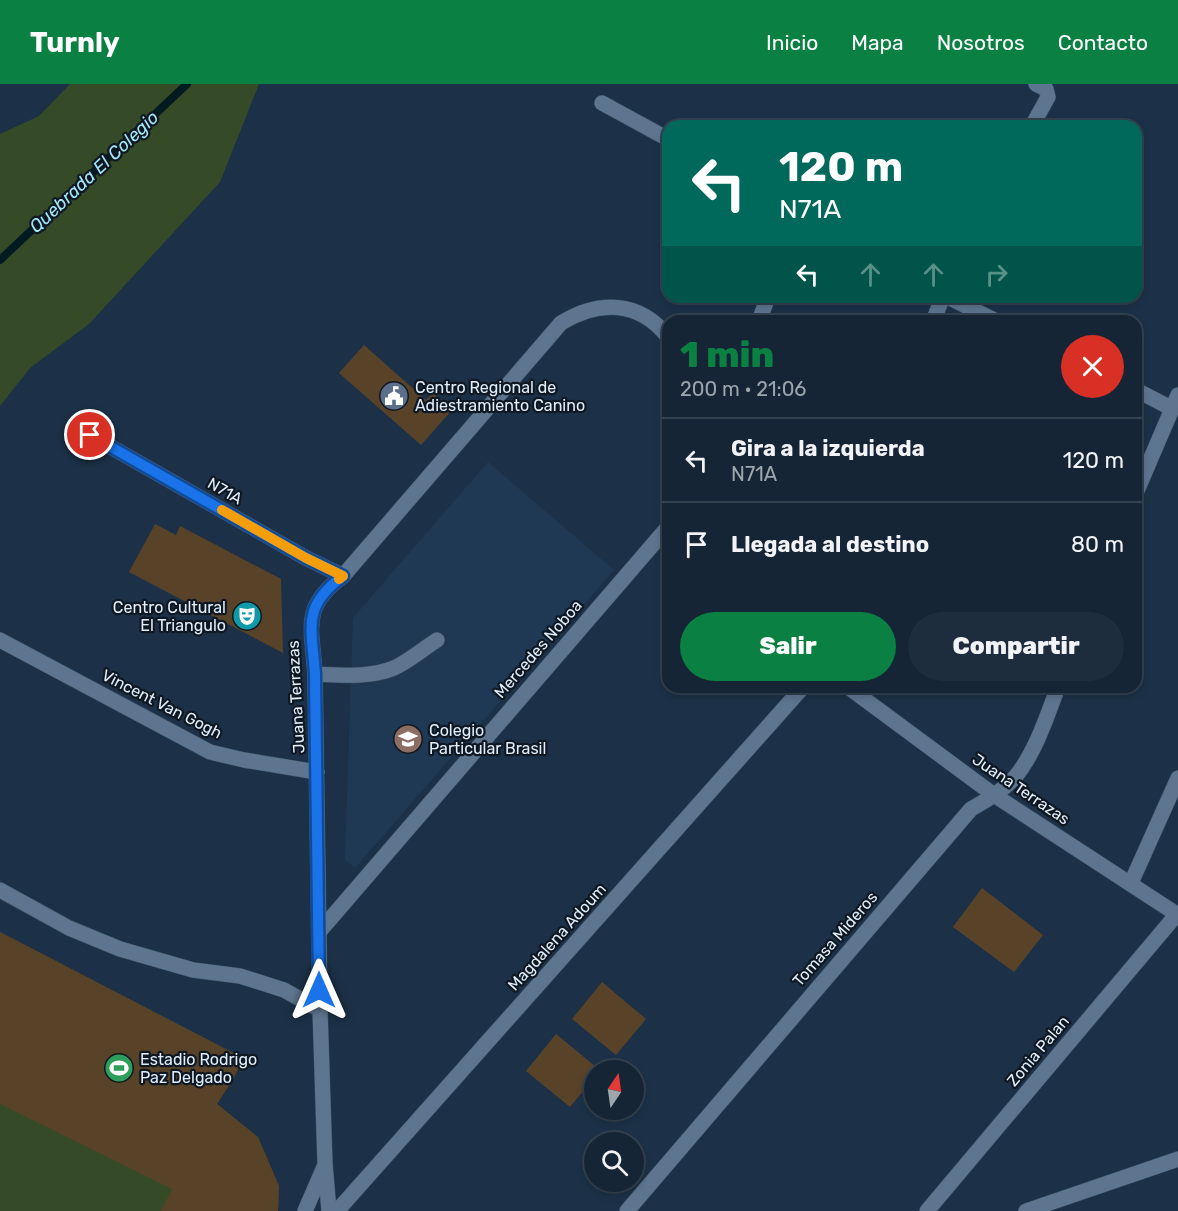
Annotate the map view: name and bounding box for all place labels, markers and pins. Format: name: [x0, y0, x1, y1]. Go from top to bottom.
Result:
place label: Centro Regional de Adiestramiento Canino: [415, 378, 585, 415]
public building icon: Centro Regional de Adiestramiento Canino: [378, 380, 410, 412]
pin: [64, 409, 115, 460]
place label: Centro Cultural El Triangulo: [113, 598, 226, 635]
theatre icon: Centro Cultural El Triangulo: [231, 600, 263, 632]
place label: Colegio Particular Brasil: [429, 721, 546, 758]
school or university icon: Colegio Particular Brasil: [392, 723, 424, 755]
place label: Estadio Rodrigo Paz Delgado: [140, 1050, 257, 1087]
sports icon: Estadio Rodrigo Paz Delgado: [103, 1052, 135, 1084]

